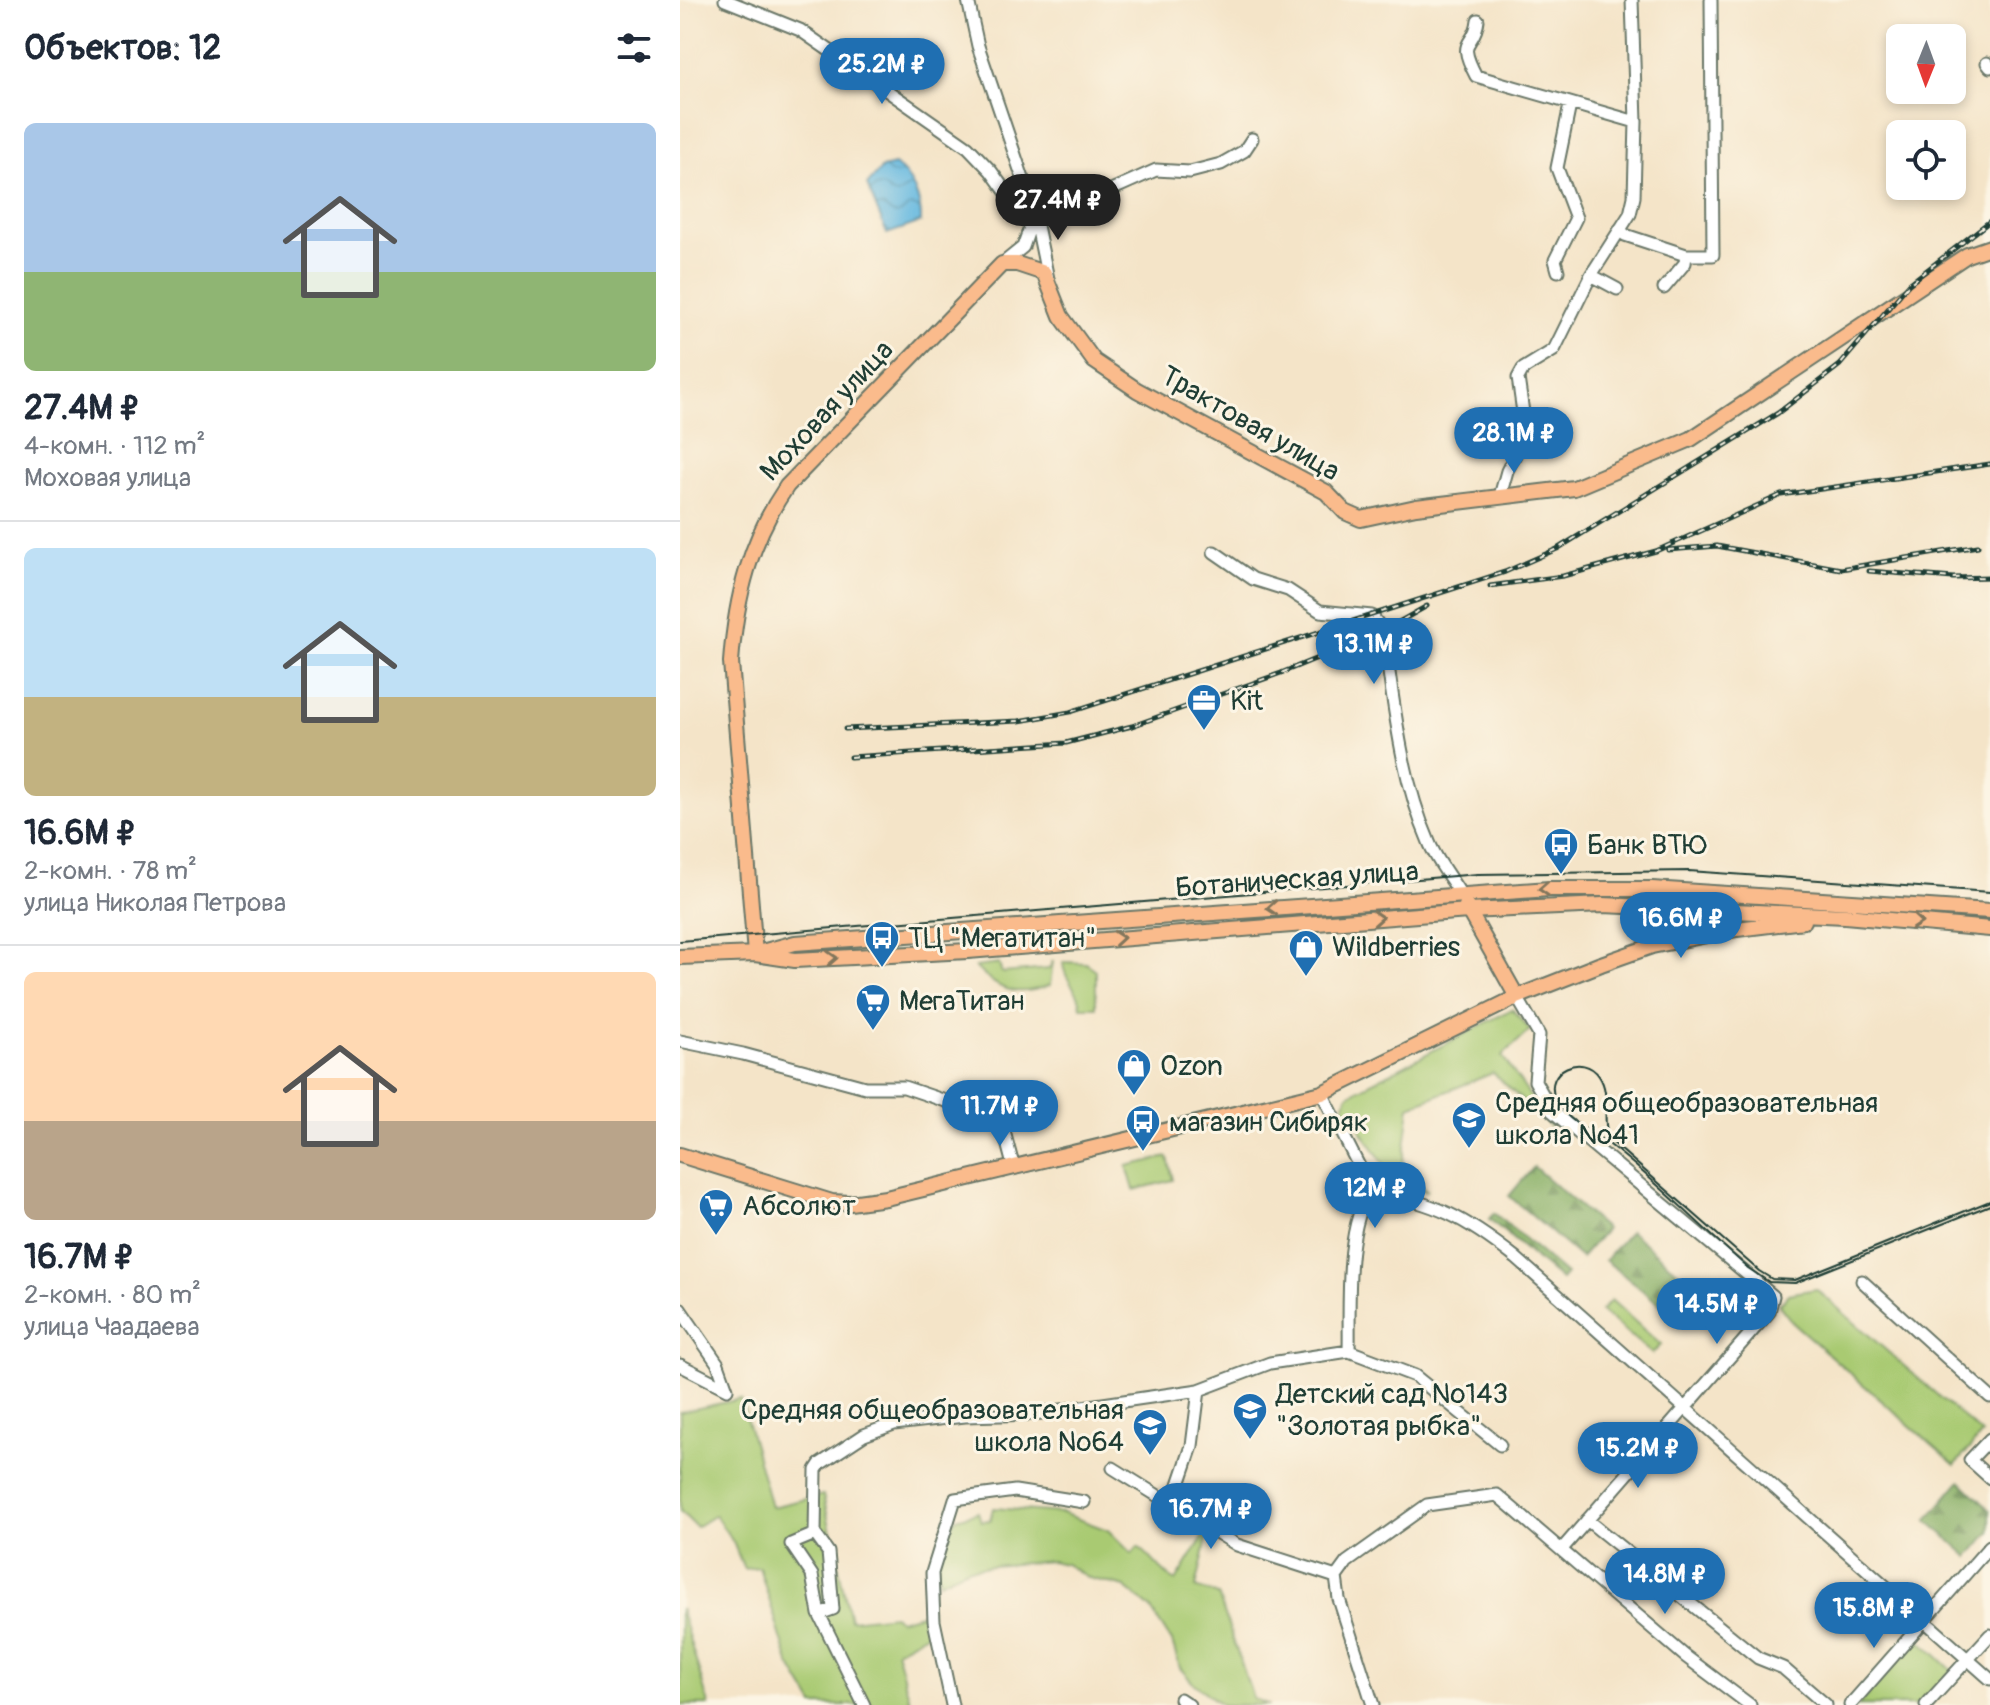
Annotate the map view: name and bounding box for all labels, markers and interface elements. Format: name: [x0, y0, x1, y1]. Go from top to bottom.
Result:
north arrow: [1886, 24, 1966, 104]
map controls: [1886, 24, 1966, 200]
icon: filters: [612, 26, 656, 70]
text: Объектов: 12: [24, 27, 221, 70]
pin: 25.2M ₽: [808, 38, 956, 106]
text: 25.2M ₽: [838, 48, 926, 80]
button: locate: [1886, 120, 1966, 200]
pin: 27.4M ₽: [984, 174, 1132, 242]
icon: home: [268, 175, 412, 319]
text: 27.4M ₽: [1013, 184, 1103, 216]
street label: Моховая улица: [753, 333, 901, 489]
street label: Трактовая улица: [1154, 359, 1346, 489]
text: 27.4M ₽: [24, 387, 140, 430]
pin: 28.1M ₽: [1440, 407, 1588, 475]
text: 28.1M ₽: [1472, 417, 1556, 449]
text: 4-комн. · 112 m²: [24, 430, 206, 462]
text: Моховая улица: [24, 462, 191, 494]
icon: home: [268, 600, 412, 744]
pin: 13.1M ₽: [1300, 618, 1448, 686]
text: 13.1M ₽: [1334, 628, 1414, 660]
office icon: Kit: [1185, 682, 1223, 732]
place label: Kit: [1230, 684, 1264, 719]
text: 16.6M ₽: [24, 812, 137, 855]
bus stop icon: Банк ВТЮ: [1542, 826, 1580, 876]
place label: Банк ВТЮ: [1587, 828, 1707, 863]
street label: Ботаническая улица: [1174, 854, 1420, 906]
text: 2-комн. · 78 m²: [24, 855, 197, 887]
one-way arrow: [1537, 880, 1550, 897]
text: улица Николая Петрова: [24, 887, 286, 919]
pin: 16.6M ₽: [1607, 892, 1755, 960]
one-way arrow: [1265, 899, 1278, 916]
text: 16.6M ₽: [1638, 902, 1724, 934]
one-way arrow: [1372, 910, 1385, 927]
one-way arrow: [1911, 914, 1924, 931]
bus stop icon: ТЦ "Мегатитан": [863, 919, 901, 969]
place label: ТЦ "Мегатитан": [908, 921, 1096, 956]
shop icon: Wildberries: [1287, 928, 1325, 978]
one-way arrow: [1113, 930, 1126, 947]
place label: Wildberries: [1332, 930, 1461, 965]
one-way arrow: [826, 950, 839, 967]
supermarket icon: МегаТитан: [854, 982, 892, 1032]
place label: МегаТитан: [899, 984, 1025, 1019]
icon: home: [268, 1024, 412, 1168]
shop icon: Ozon: [1115, 1047, 1153, 1097]
place label: Ozon: [1160, 1049, 1223, 1084]
pin: 11.7M ₽: [926, 1080, 1074, 1148]
place label: Средняя общеобразовательная школа №41: [1495, 1086, 1878, 1153]
text: 11.7M ₽: [960, 1090, 1040, 1122]
school or university icon: Средняя общеобразовательная школа №41: [1450, 1100, 1488, 1150]
bus stop icon: магазин Сибиряк: [1124, 1103, 1162, 1153]
place label: магазин Сибиряк: [1169, 1105, 1368, 1140]
pin: 12M ₽: [1319, 1162, 1431, 1230]
text: 12M ₽: [1343, 1172, 1407, 1204]
supermarket icon: Абсолют: [697, 1187, 735, 1237]
place label: Абсолют: [742, 1189, 856, 1224]
text: 16.7M ₽: [24, 1236, 135, 1279]
pin: 14.5M ₽: [1643, 1278, 1791, 1346]
text: 2-комн. · 80 m²: [24, 1279, 201, 1311]
text: 14.5M ₽: [1675, 1288, 1760, 1320]
text: улица Чаадаева: [24, 1311, 200, 1343]
place label: Детский сад №143 "Золотая рыбка": [1275, 1377, 1508, 1444]
school or university icon: Детский сад №143 "Золотая рыбка": [1231, 1391, 1269, 1441]
place label: Средняя общеобразовательная школа №64: [741, 1393, 1124, 1460]
school or university icon: Средняя общеобразовательная школа №64: [1131, 1407, 1169, 1457]
pin: 15.2M ₽: [1564, 1422, 1712, 1490]
text: 15.2M ₽: [1596, 1432, 1680, 1464]
pin: 16.7M ₽: [1137, 1483, 1285, 1551]
text: 16.7M ₽: [1169, 1493, 1253, 1525]
pin: 14.8M ₽: [1591, 1548, 1739, 1616]
text: 14.8M ₽: [1623, 1558, 1707, 1590]
pin: 15.8M ₽: [1800, 1582, 1948, 1650]
text: 15.8M ₽: [1832, 1592, 1916, 1624]

